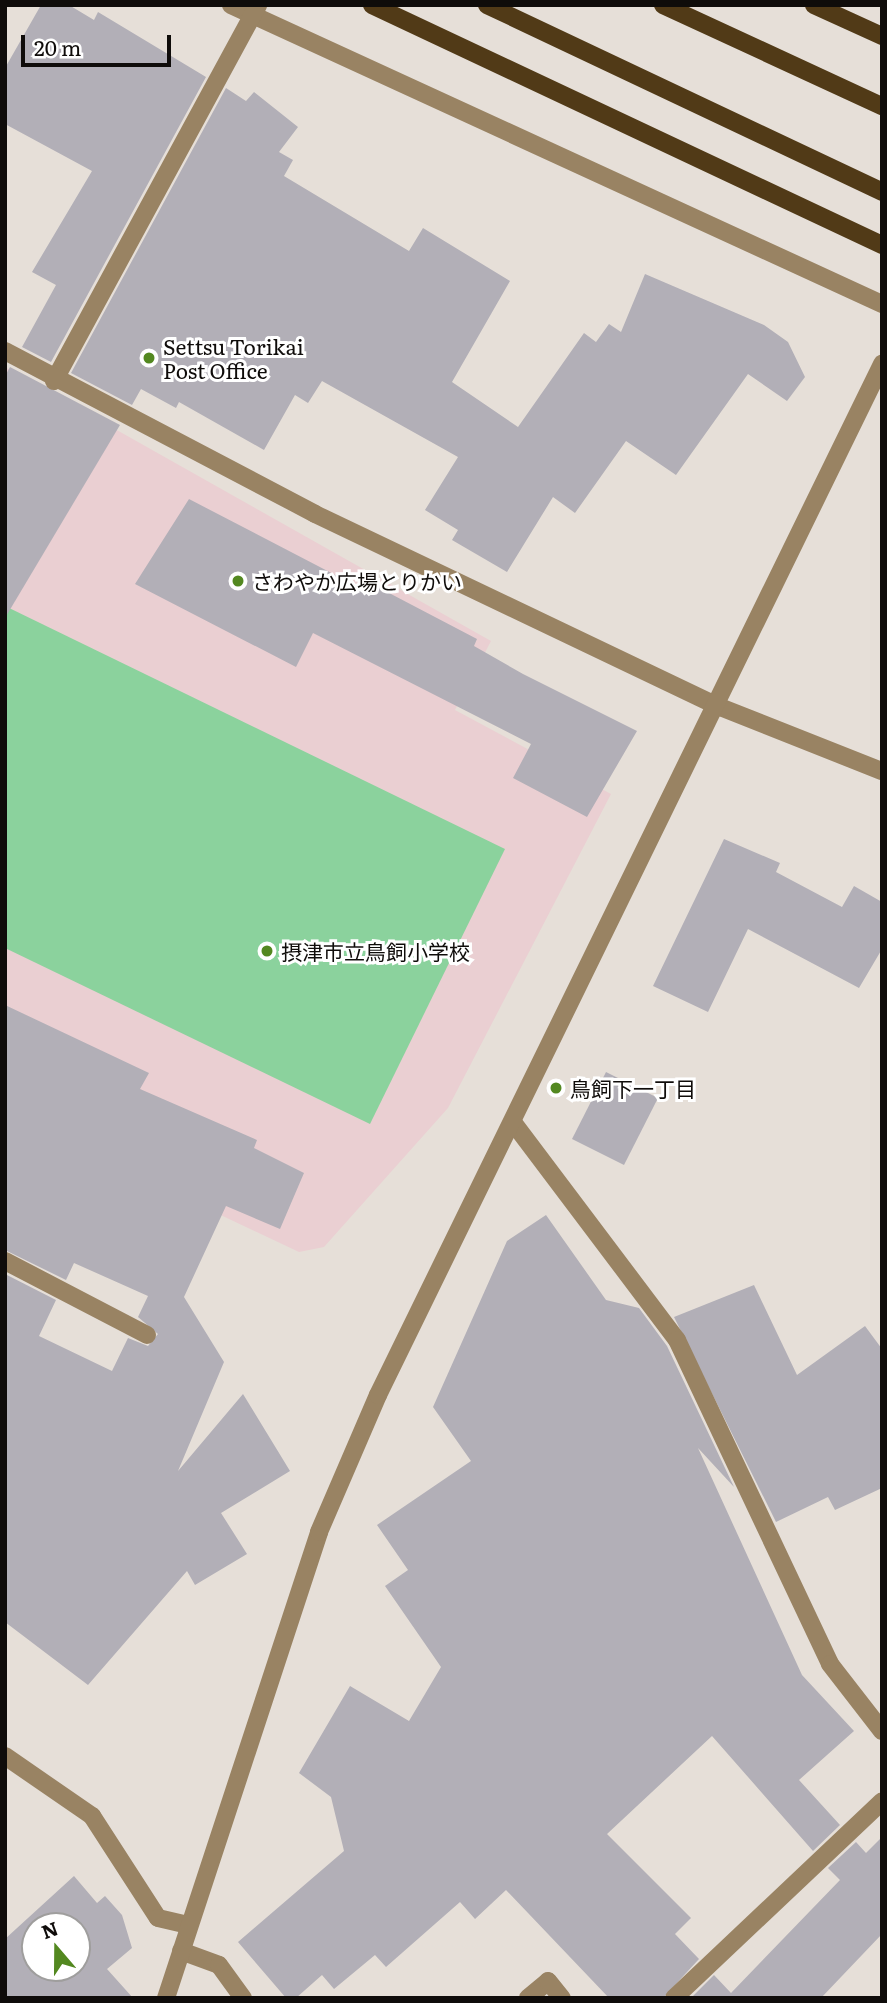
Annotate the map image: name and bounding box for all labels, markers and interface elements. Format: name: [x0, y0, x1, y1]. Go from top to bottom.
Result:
scale bar: [24, 21, 175, 65]
text: 20 m: [34, 31, 81, 62]
place label: Settsu Torikai Post Office: [163, 333, 304, 383]
marker: Settsu Torikai Post Office: [141, 350, 157, 366]
place label: さわやか広場とりかい: [252, 568, 462, 594]
marker: さわやか広場とりかい: [230, 573, 246, 589]
place label: 摂津市立鳥飼小学校: [281, 938, 470, 964]
marker: 摂津市立鳥飼小学校: [259, 943, 275, 959]
place label: 鳥飼下一丁目: [570, 1075, 696, 1101]
marker: 鳥飼下一丁目: [548, 1080, 564, 1096]
north arrow: [21, 1912, 91, 1982]
text: N: [37, 1913, 62, 1945]

